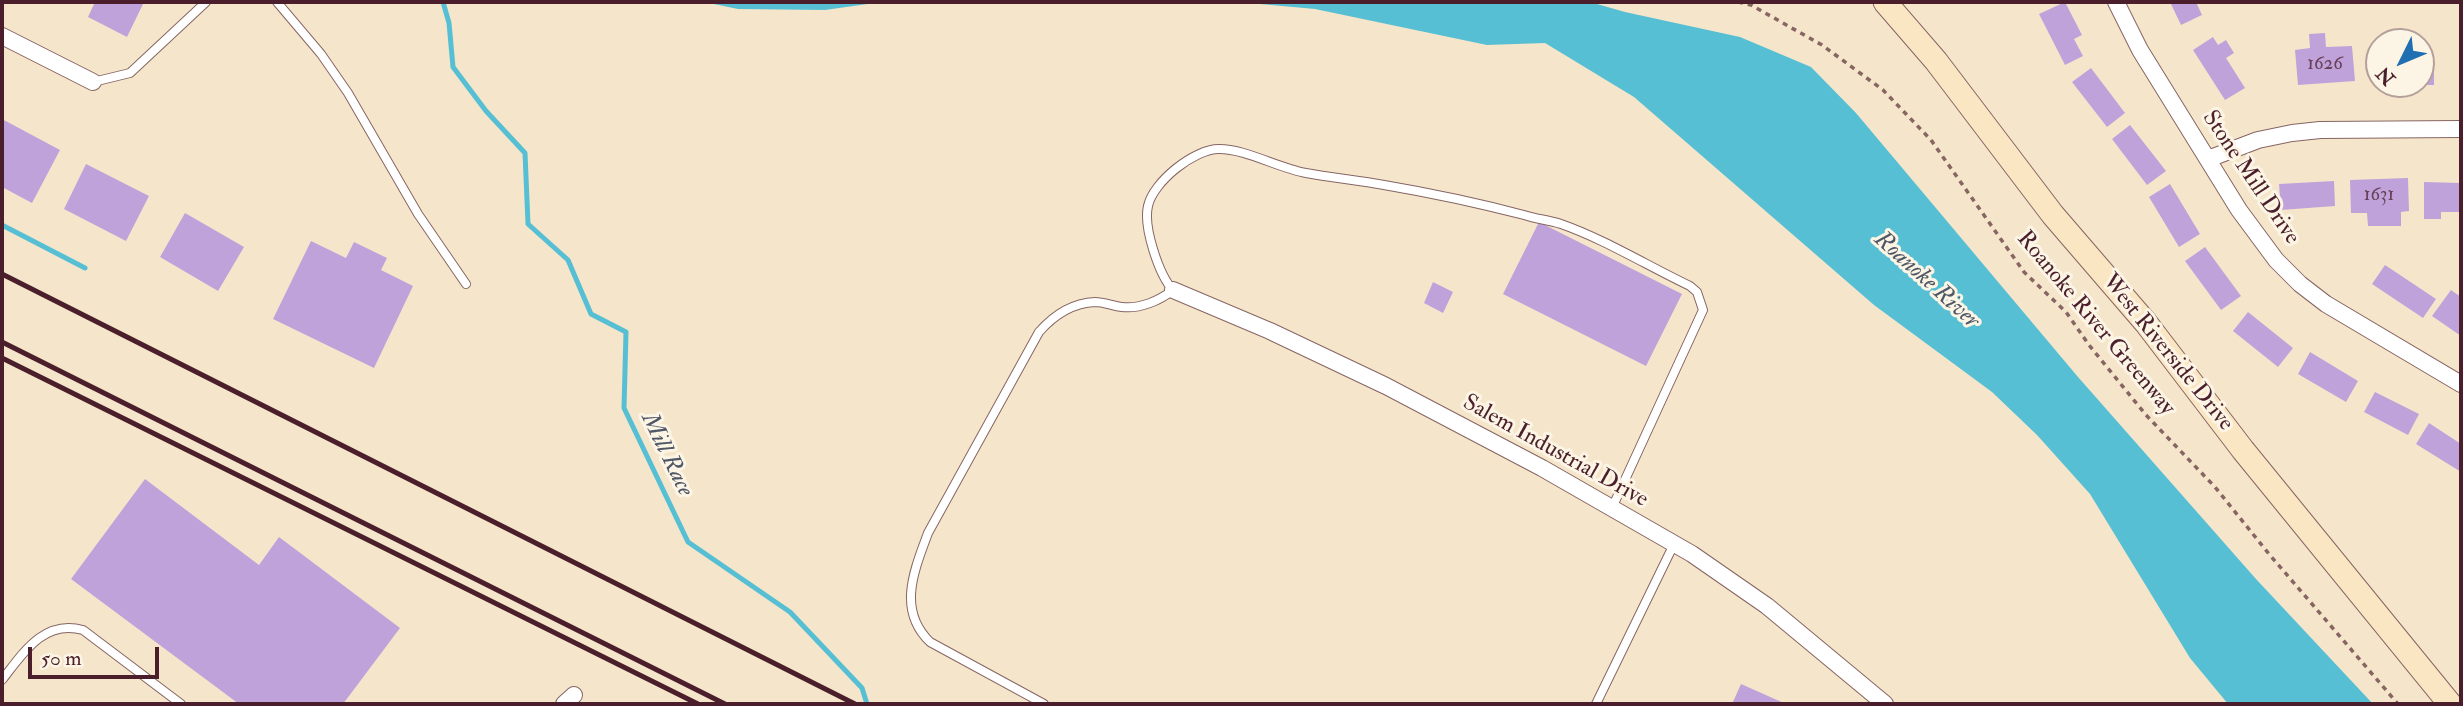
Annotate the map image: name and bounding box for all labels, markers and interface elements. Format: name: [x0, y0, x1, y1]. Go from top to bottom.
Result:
north arrow: [2365, 28, 2435, 98]
house number: 1626: [2307, 54, 2343, 76]
text: N: [2372, 62, 2401, 90]
street label: Stone Mill Drive: [2195, 106, 2305, 250]
house number: 1631: [2364, 185, 2394, 207]
water label: Roanoke River: [1867, 226, 1985, 336]
street label: Roanoke River Greenway: [2010, 226, 2180, 422]
street label: West Riverside Drive: [2095, 269, 2239, 437]
street label: Salem Industrial Drive: [1458, 390, 1652, 514]
water label: Mill Race: [633, 408, 699, 502]
scale bar: [32, 632, 163, 676]
text: 50 m: [41, 645, 82, 672]

